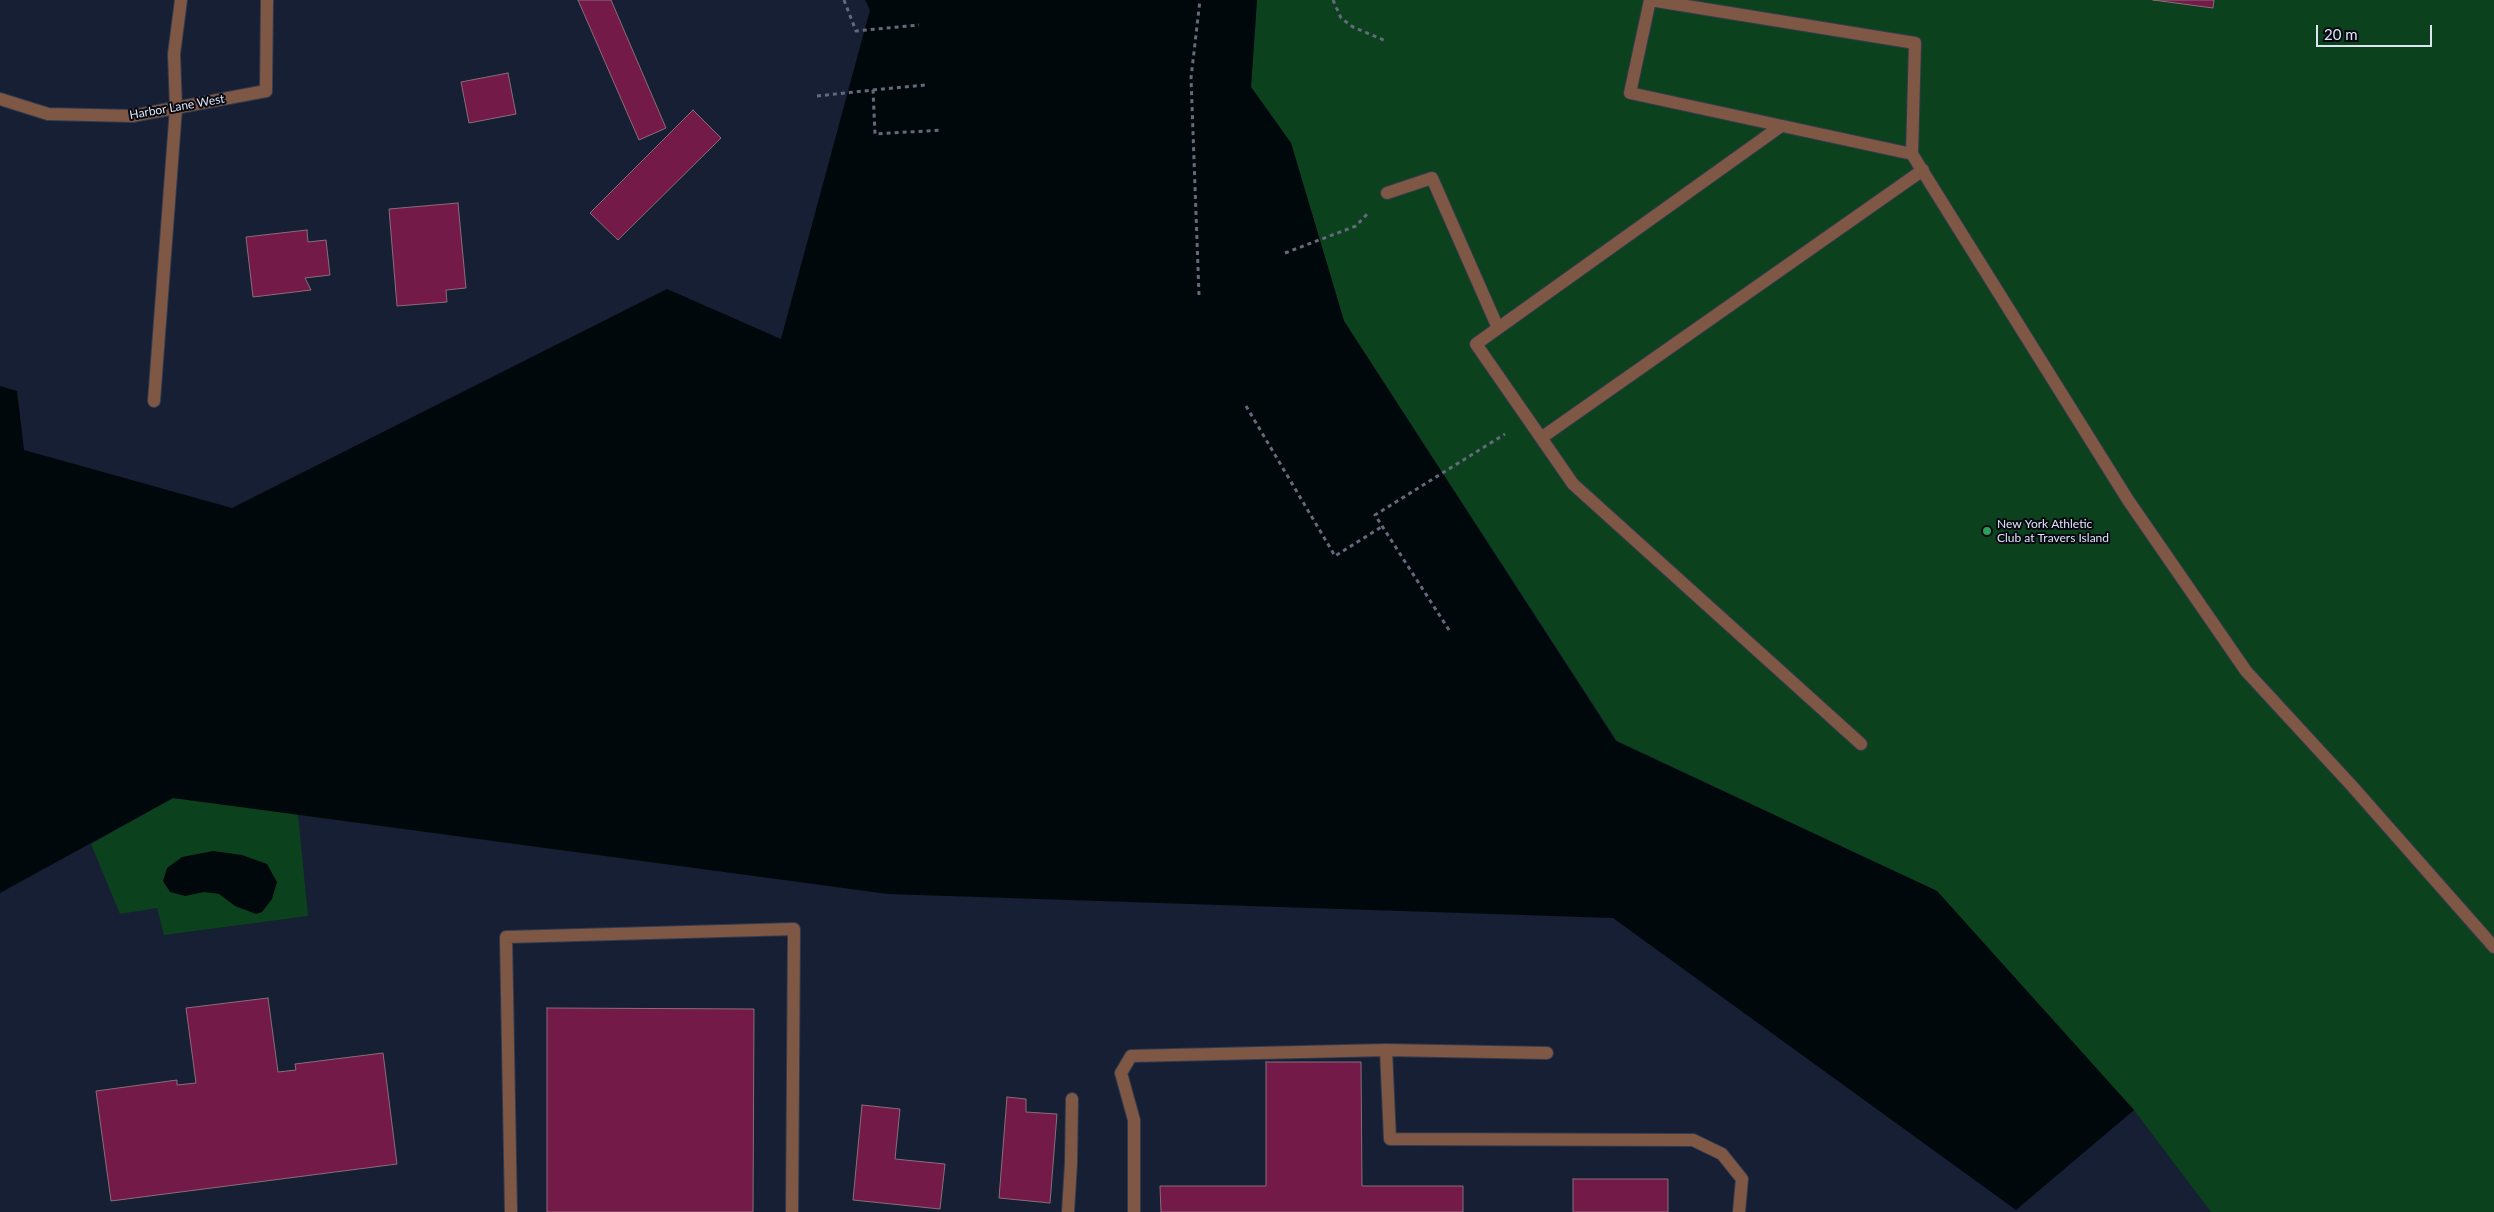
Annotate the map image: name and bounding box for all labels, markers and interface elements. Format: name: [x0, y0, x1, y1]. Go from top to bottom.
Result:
scale bar: [2319, 15, 2435, 47]
text: 20 m: [2324, 25, 2358, 43]
street label: Harbor Lane West: [128, 92, 226, 122]
place label: New York Athletic Club at Travers Island: [1997, 517, 2109, 545]
marker: New York Athletic Club at Travers Island: [1981, 525, 1993, 537]

